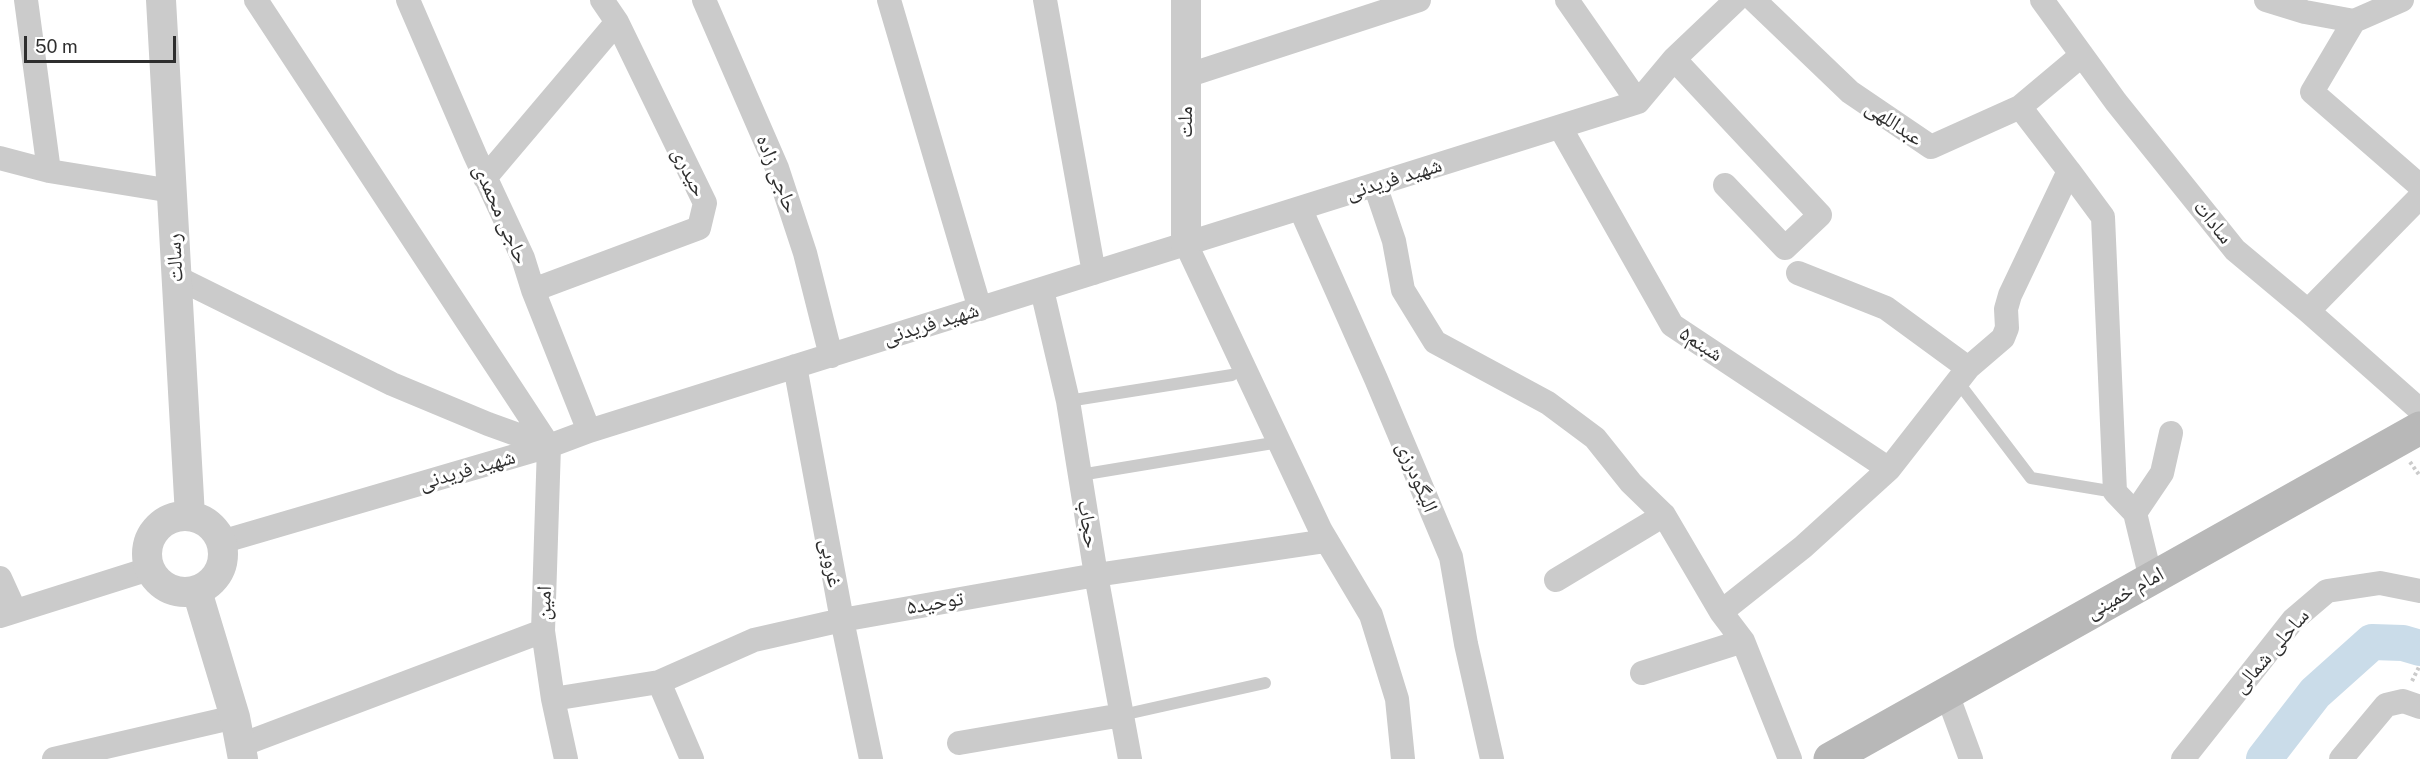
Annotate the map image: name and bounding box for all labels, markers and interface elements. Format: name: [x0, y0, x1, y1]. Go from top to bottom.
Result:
scale bar: [27, 24, 178, 62]
text: 50 m: [35, 36, 78, 57]
street label: عبداللهی: [1861, 95, 1927, 151]
street label: ملت: [1173, 106, 1199, 138]
street label: حاجی زاده: [751, 131, 803, 217]
street label: حیدری: [666, 143, 712, 201]
street label: شهید فریدنی: [1343, 152, 1445, 206]
street label: حاجی محمدی: [468, 160, 534, 268]
street label: سادات: [2188, 195, 2238, 249]
street label: رسالت: [161, 233, 189, 283]
street label: شهید فریدنی: [880, 297, 982, 351]
street label: شبنم۵: [1675, 321, 1727, 367]
street label: الیگودرزی: [1391, 438, 1443, 516]
street label: شهید فریدنی: [416, 444, 518, 496]
street label: حجاب: [1072, 498, 1104, 550]
street label: غروبی: [814, 537, 848, 589]
street label: امام خمینی: [2082, 561, 2168, 625]
street label: امین: [531, 585, 557, 621]
street label: توحید۵: [905, 586, 965, 620]
street label: ساحلی شمالی: [2227, 604, 2315, 698]

